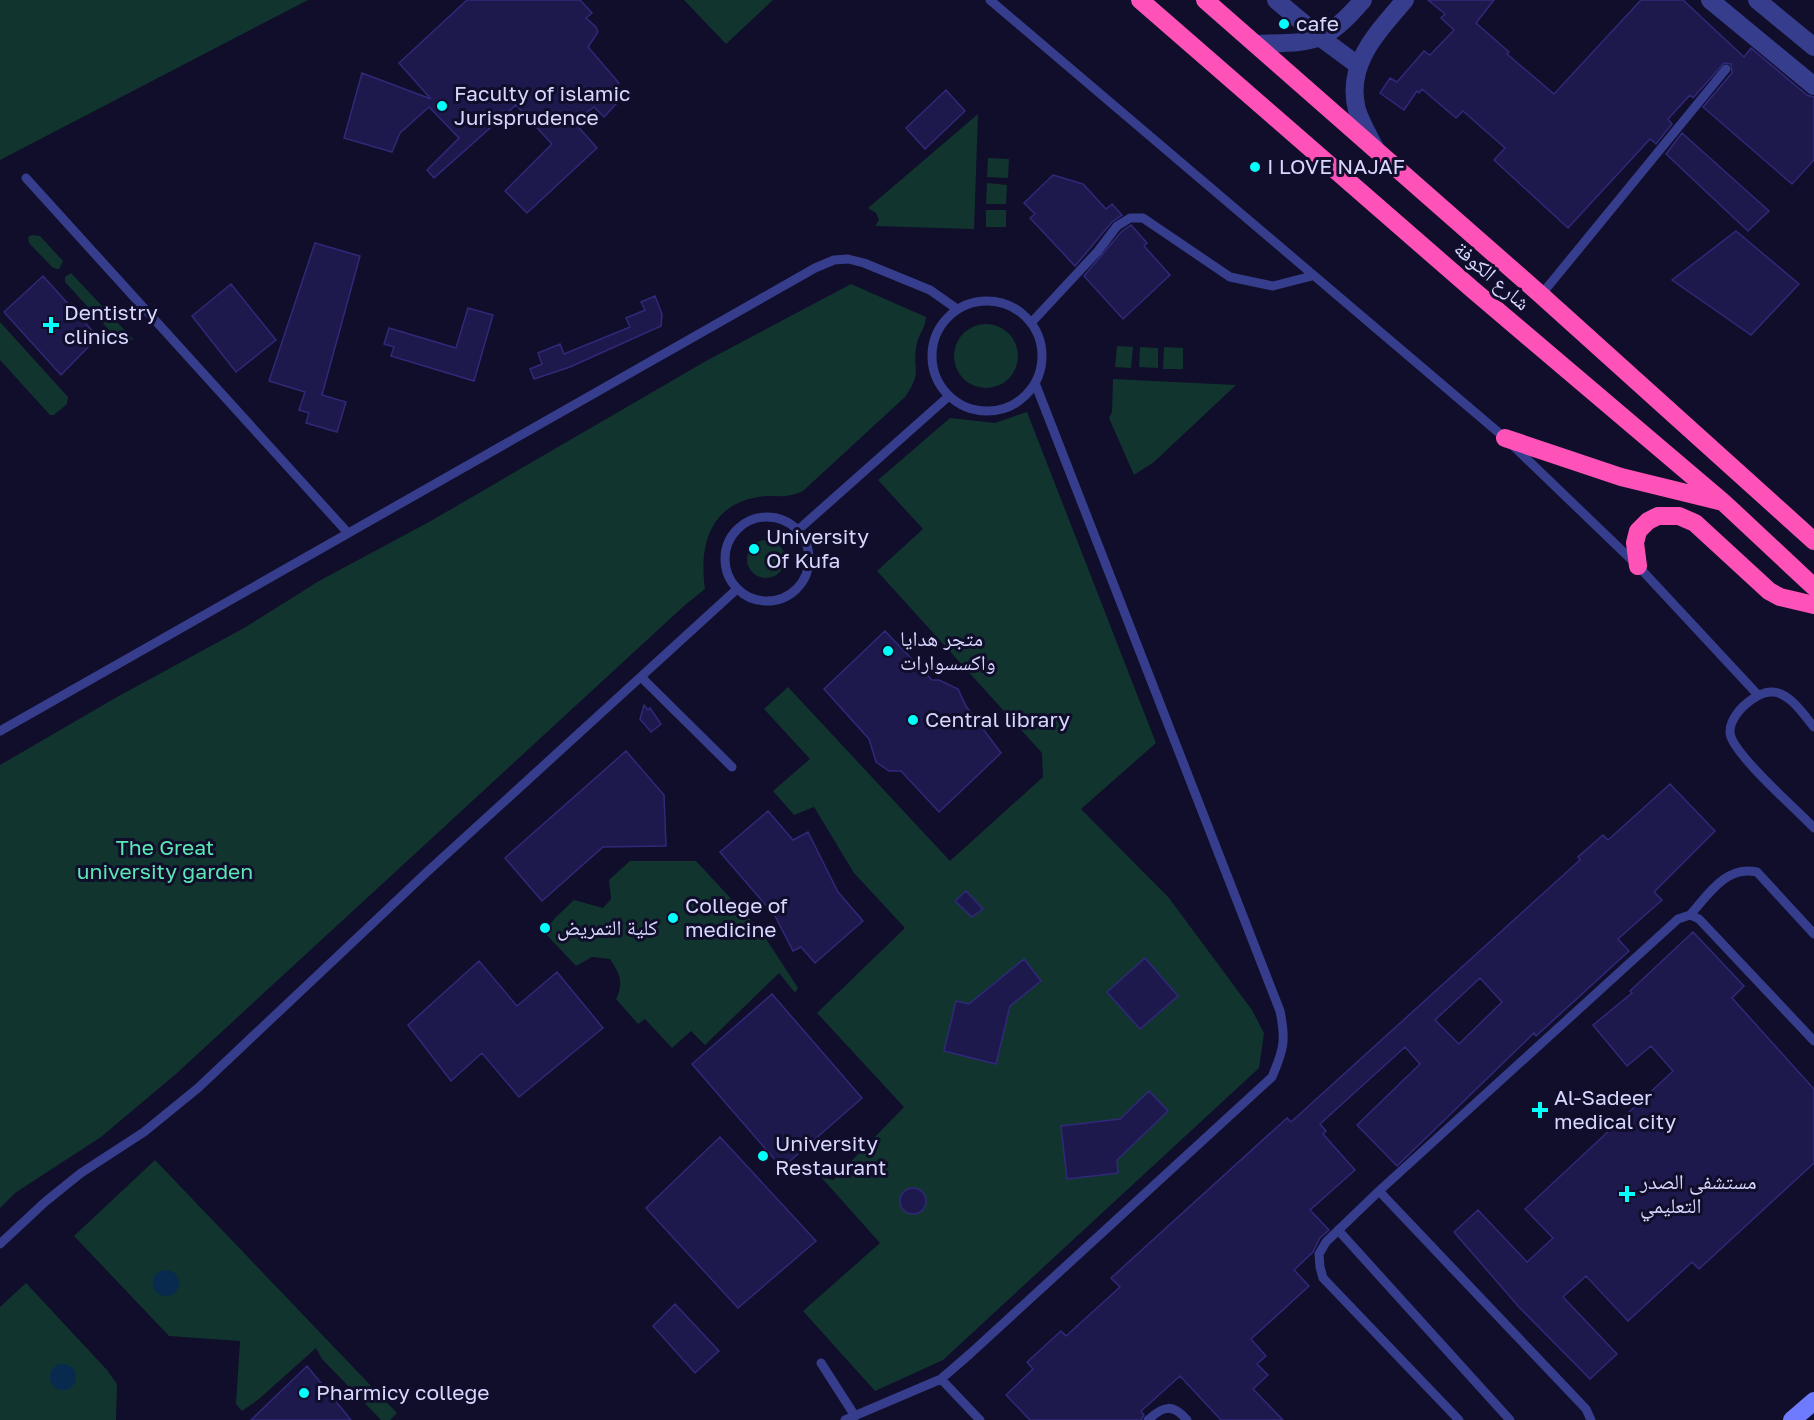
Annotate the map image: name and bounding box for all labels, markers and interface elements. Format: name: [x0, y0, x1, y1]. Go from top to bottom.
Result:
place label: cafe: [1296, 10, 1339, 36]
marker: cafe: [1277, 17, 1291, 31]
place label: Faculty of islamic Jurisprudence: [454, 80, 631, 130]
marker: Faculty of islamic Jurisprudence: [435, 99, 449, 113]
place label: I LOVE NAJAF: [1267, 153, 1405, 179]
marker: I LOVE NAJAF: [1248, 160, 1262, 174]
street label: شارع الكوفة: [1449, 235, 1536, 316]
place label: Dentistry clinics: [64, 299, 158, 349]
marker: Dentistry clinics: [42, 316, 60, 334]
place label: University Of Kufa: [766, 523, 869, 573]
marker: University Of Kufa: [747, 542, 761, 556]
place label: متجر هدايا واكسسوارات: [900, 625, 996, 675]
marker: متجر هدايا واكسسوارات: [881, 644, 895, 658]
place label: Central library: [925, 706, 1070, 732]
marker: Central library: [906, 713, 920, 727]
park label: The Great university garden: [77, 834, 253, 884]
place label: College of medicine: [685, 892, 788, 942]
marker: College of medicine: [666, 911, 680, 925]
place label: كلية التمريض: [557, 914, 658, 941]
marker: كلية التمريض: [538, 921, 552, 935]
place label: Al-Sadeer medical city: [1554, 1084, 1676, 1134]
marker: Al-Sadeer medical city: [1531, 1101, 1549, 1119]
place label: University Restaurant: [775, 1130, 886, 1180]
marker: University Restaurant: [756, 1149, 770, 1163]
place label: مستشفى الصدر التعليمي: [1639, 1168, 1757, 1222]
marker: مستشفى الصدر التعليمي: [1618, 1185, 1636, 1203]
place label: Pharmicy college: [316, 1379, 490, 1405]
marker: Pharmicy college: [297, 1386, 311, 1400]

